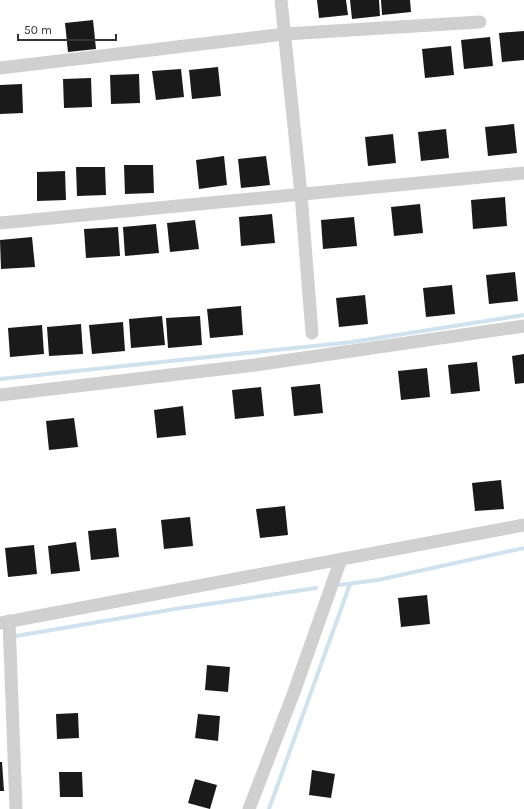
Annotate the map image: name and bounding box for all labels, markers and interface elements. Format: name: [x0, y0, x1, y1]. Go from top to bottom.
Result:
scale bar: [18, 16, 116, 42]
text: 50 m: [24, 23, 52, 37]

